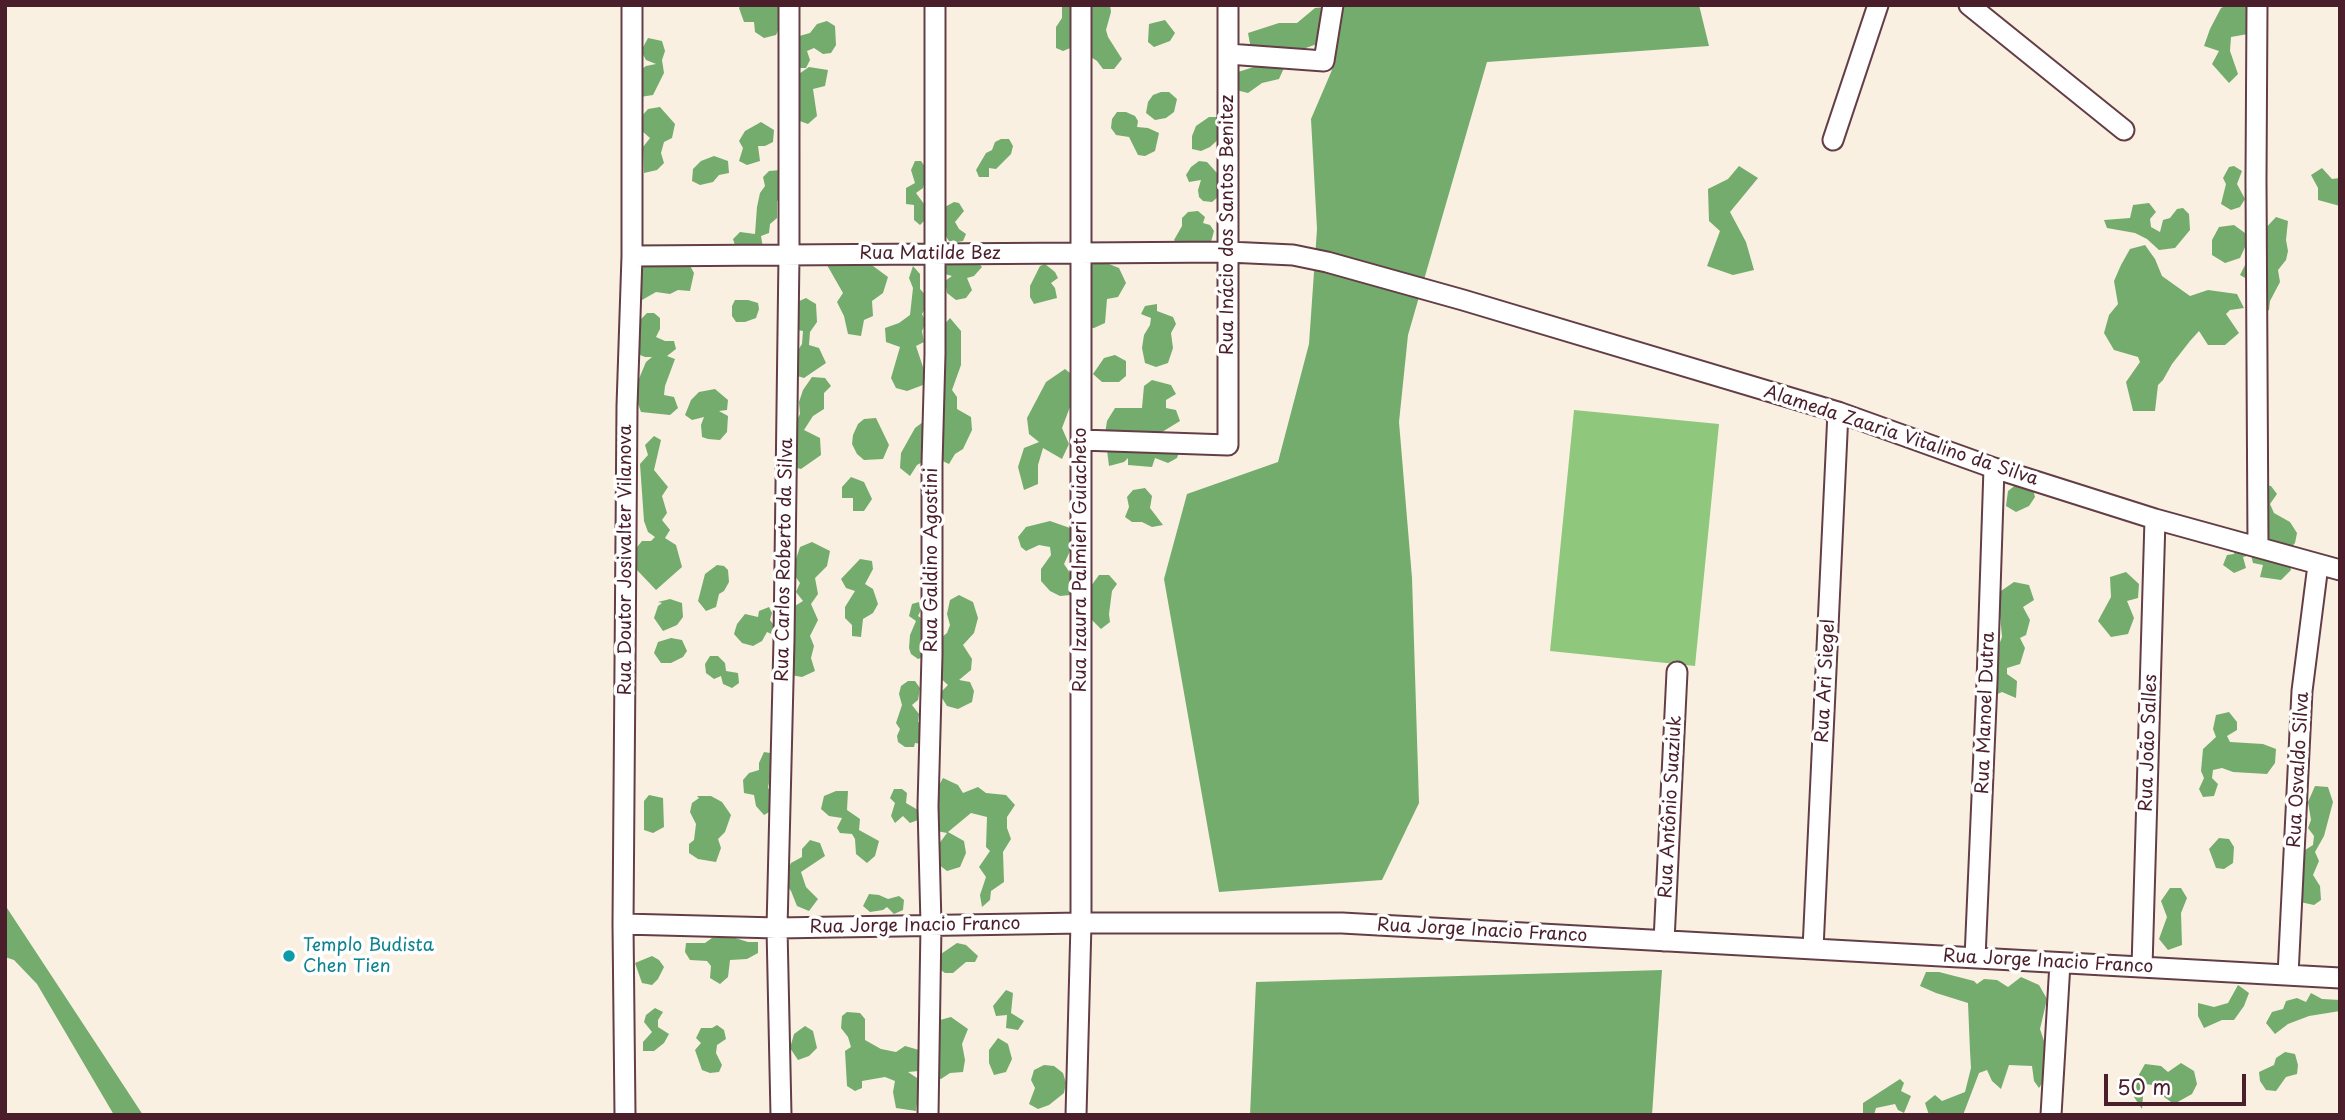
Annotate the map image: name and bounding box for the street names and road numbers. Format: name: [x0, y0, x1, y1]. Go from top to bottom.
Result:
street label: Rua Inácio dos Santos Benitez: [1217, 95, 1239, 355]
street label: Rua Matilde Bez: [859, 243, 1001, 265]
street label: Alameda Zaaria Vitalino da Silva: [1761, 381, 2041, 491]
street label: Rua Doutor Josivalter Vilanova: [615, 424, 637, 696]
street label: Rua Izaura Palmieri Guiacheto: [1070, 427, 1092, 693]
street label: Rua Carlos Roberto da Silva: [772, 438, 798, 682]
street label: Rua Galdino Agostini: [921, 468, 943, 652]
street label: Rua Ari Siegel: [1812, 618, 1840, 744]
street label: Rua Manoel Dutra: [1972, 631, 2000, 795]
street label: Rua João Salles: [2136, 674, 2162, 812]
street label: Rua Osvaldo Silva: [2284, 691, 2314, 849]
street label: Rua Antônio Suaziuk: [1655, 715, 1687, 899]
street label: Rua Jorge Inacio Franco: [809, 913, 1021, 939]
street label: Rua Jorge Inacio Franco: [1376, 915, 1588, 947]
street label: Rua Jorge Inacio Franco: [1942, 946, 2154, 978]

